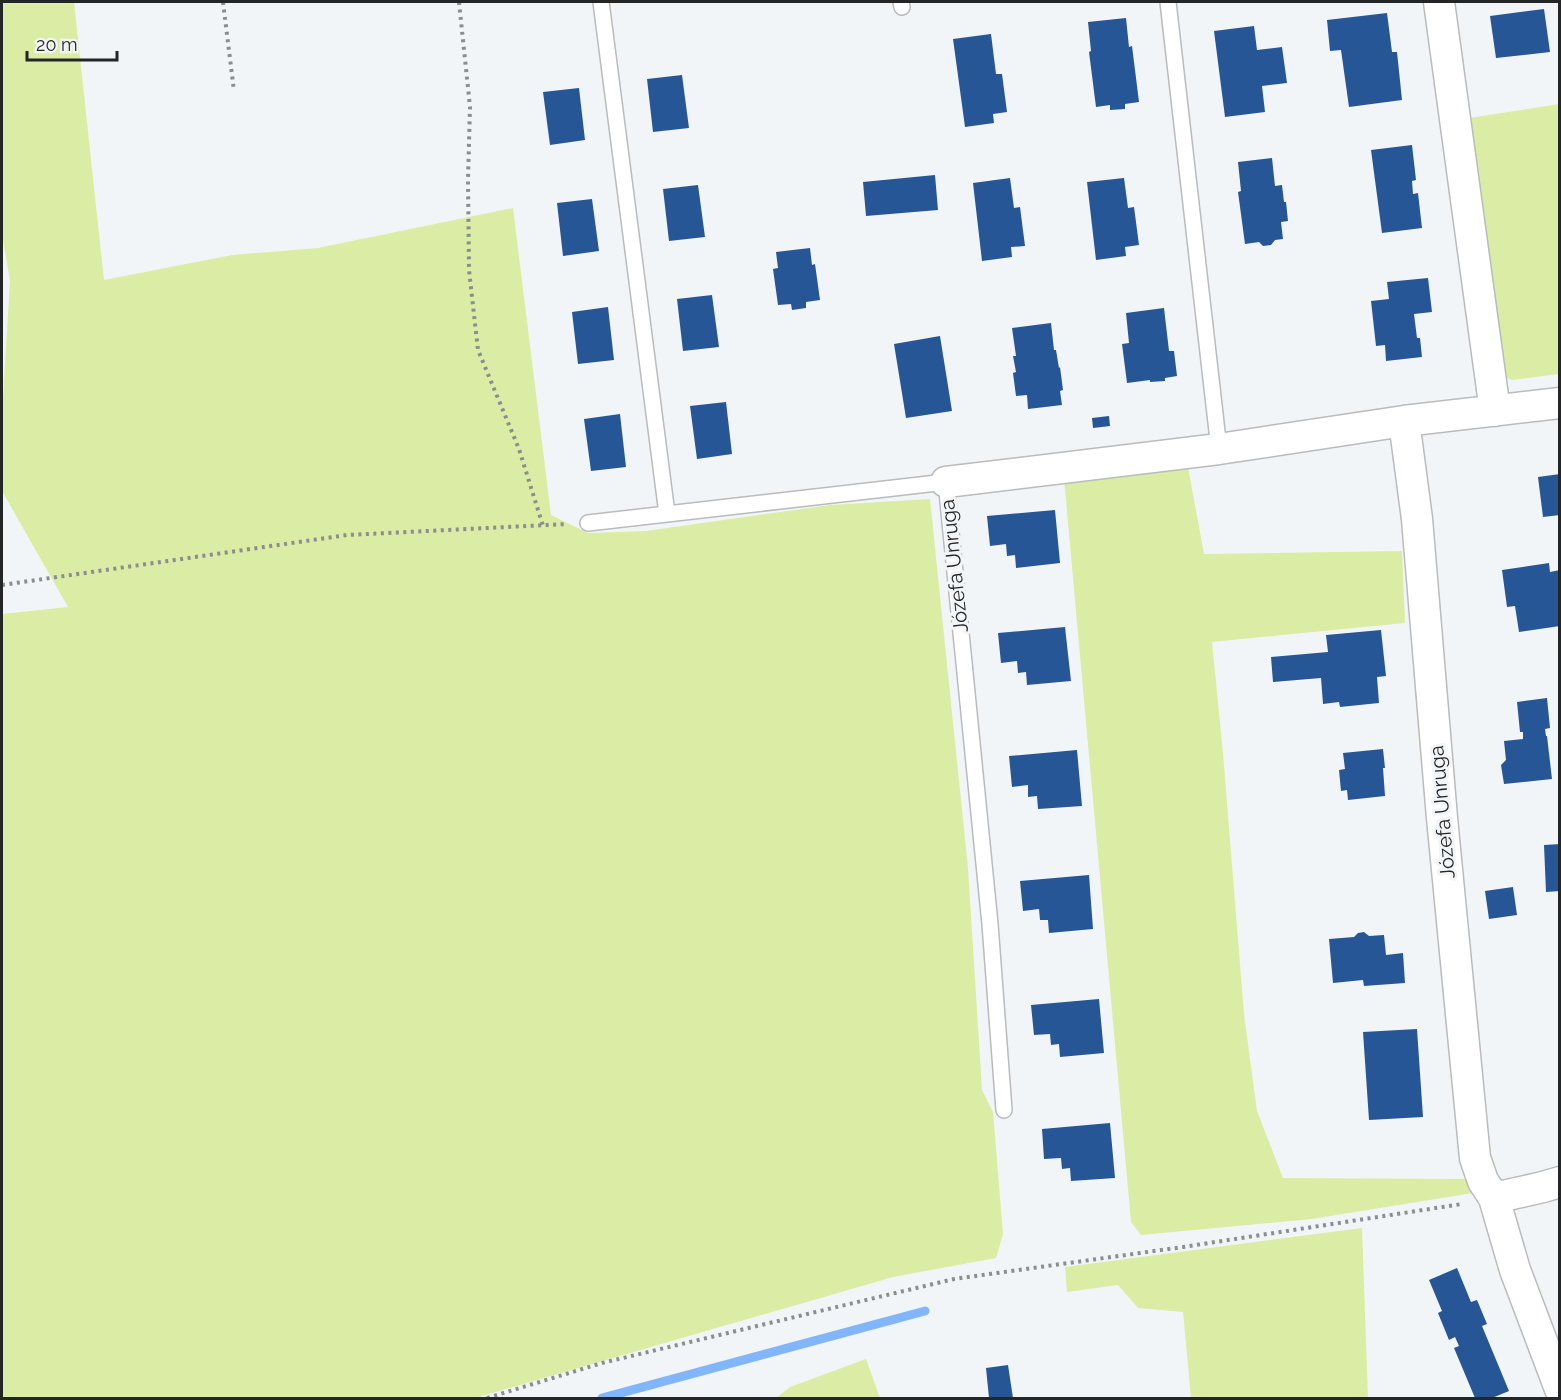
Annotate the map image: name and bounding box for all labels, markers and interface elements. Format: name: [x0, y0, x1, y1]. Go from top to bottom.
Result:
scale bar: [27, 24, 117, 62]
text: 20 m: [36, 34, 78, 55]
street label: Józefa Unruga: [935, 498, 973, 634]
street label: Józefa Unruga: [1424, 744, 1460, 880]

